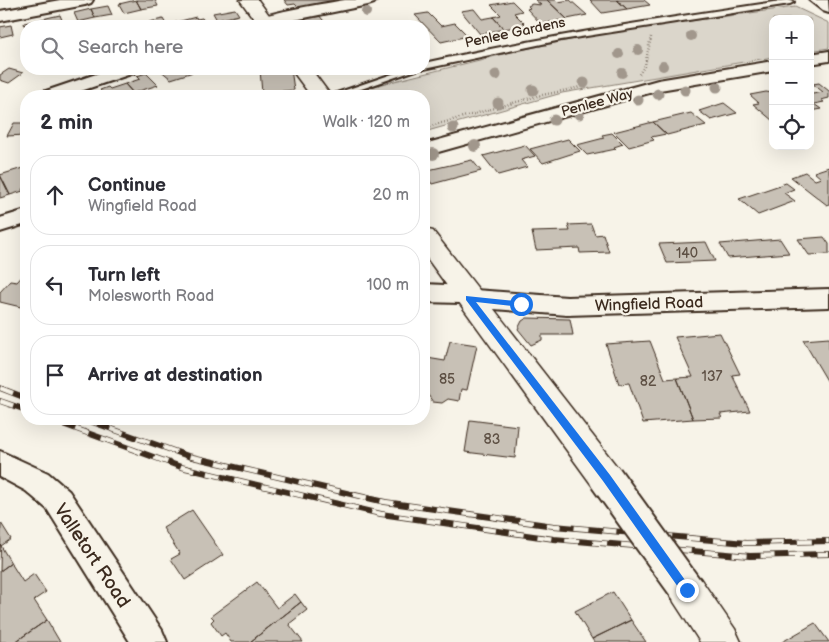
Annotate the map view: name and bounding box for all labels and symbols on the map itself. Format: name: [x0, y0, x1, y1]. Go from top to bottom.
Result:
street label: Penlee Gardens: [463, 14, 567, 51]
street label: Penlee Way: [559, 85, 635, 120]
house number: 140: [676, 245, 698, 262]
route start: [510, 293, 533, 316]
street label: Wingfield Road: [594, 293, 704, 316]
house number: 137: [702, 368, 723, 385]
house number: 85: [439, 371, 455, 388]
house number: 82: [640, 373, 657, 390]
house number: 83: [484, 431, 500, 448]
street label: Valletort Road: [48, 499, 135, 612]
route end: [676, 579, 699, 602]

